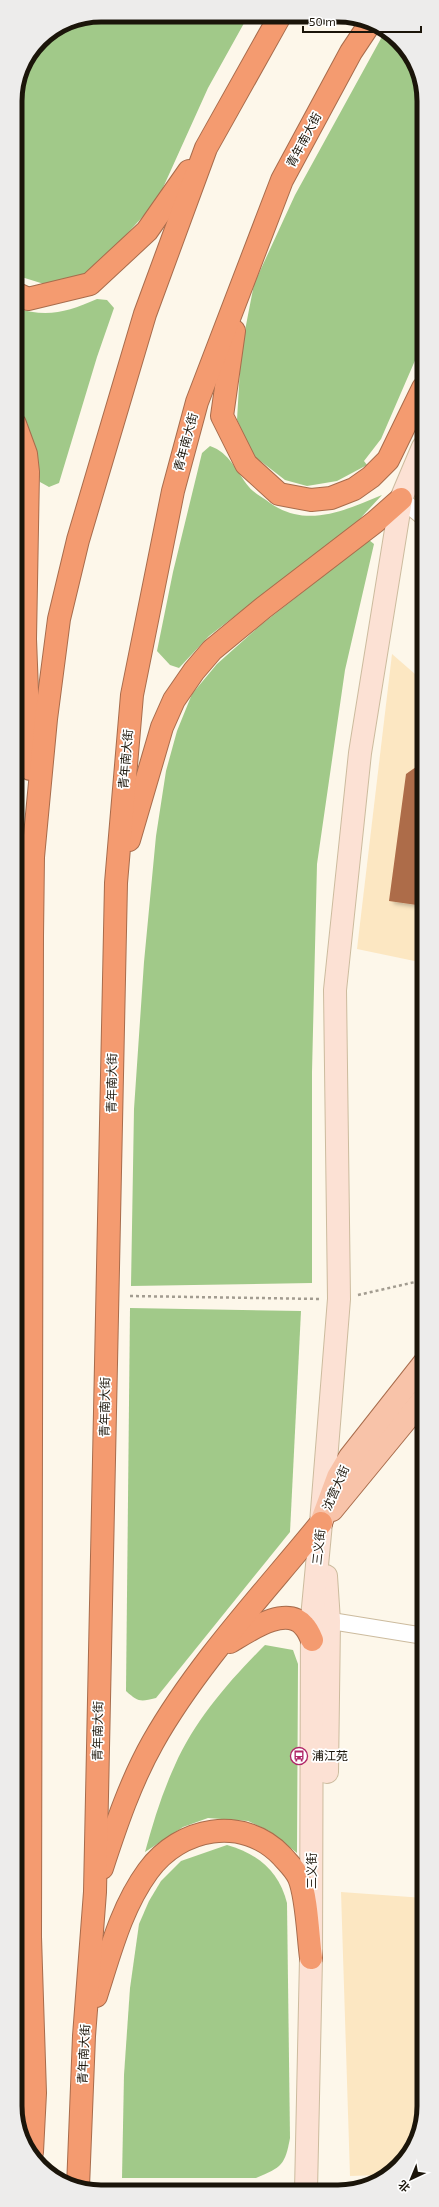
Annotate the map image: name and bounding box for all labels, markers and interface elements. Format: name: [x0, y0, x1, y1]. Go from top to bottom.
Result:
scale bar: [303, 8, 421, 34]
text: 50 m: [309, 14, 336, 28]
street label: 青年南大街: [283, 110, 323, 169]
street label: 青年南大街: [171, 411, 200, 473]
street label: 青年南大街: [115, 728, 135, 789]
street label: 青年南大街: [103, 1053, 119, 1113]
street label: 青年南大街: [96, 1377, 112, 1437]
street label: 沈营大街: [319, 1463, 351, 1512]
street label: 三义街: [309, 1528, 327, 1566]
street label: 青年南大街: [89, 1701, 105, 1761]
bus stop icon: 浦江苑: [289, 1746, 309, 1766]
place label: 浦江苑: [312, 1748, 348, 1762]
street label: 三义街: [304, 1853, 318, 1889]
street label: 青年南大街: [74, 2024, 92, 2084]
north arrow: [391, 2159, 431, 2199]
text: 北: [395, 2178, 412, 2195]

